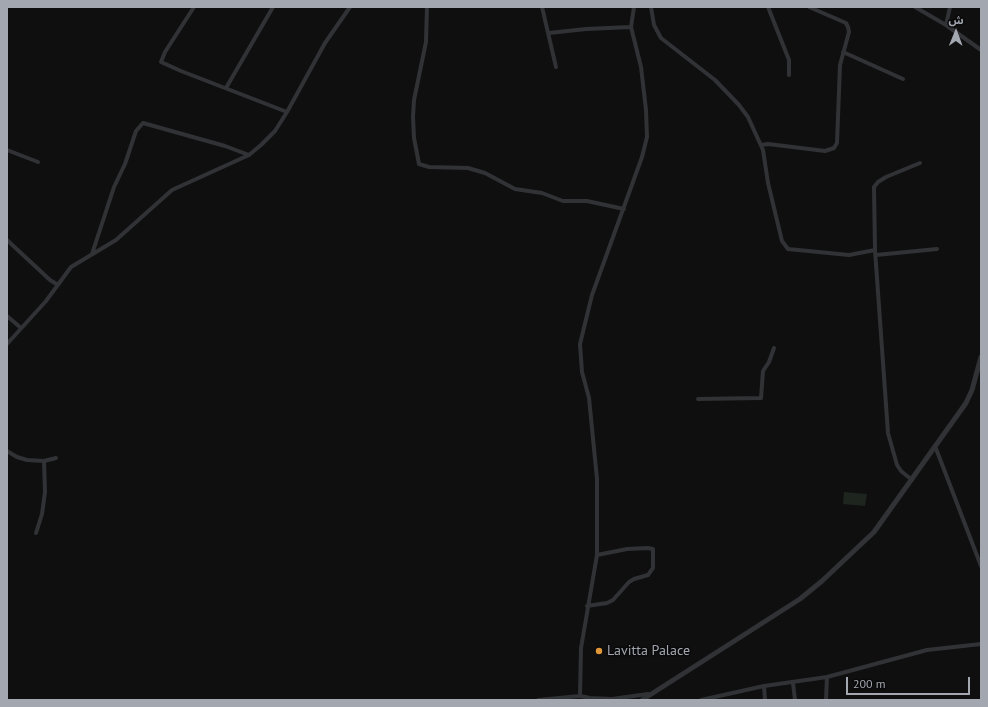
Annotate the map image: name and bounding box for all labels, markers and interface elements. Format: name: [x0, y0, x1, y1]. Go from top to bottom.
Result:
north arrow: [936, 12, 976, 52]
text: ش: [949, 13, 964, 27]
place label: Lavitta Palace: [607, 643, 690, 659]
marker: Lavitta Palace: [594, 646, 604, 656]
scale bar: [848, 669, 972, 695]
text: 200 m: [853, 676, 886, 691]

